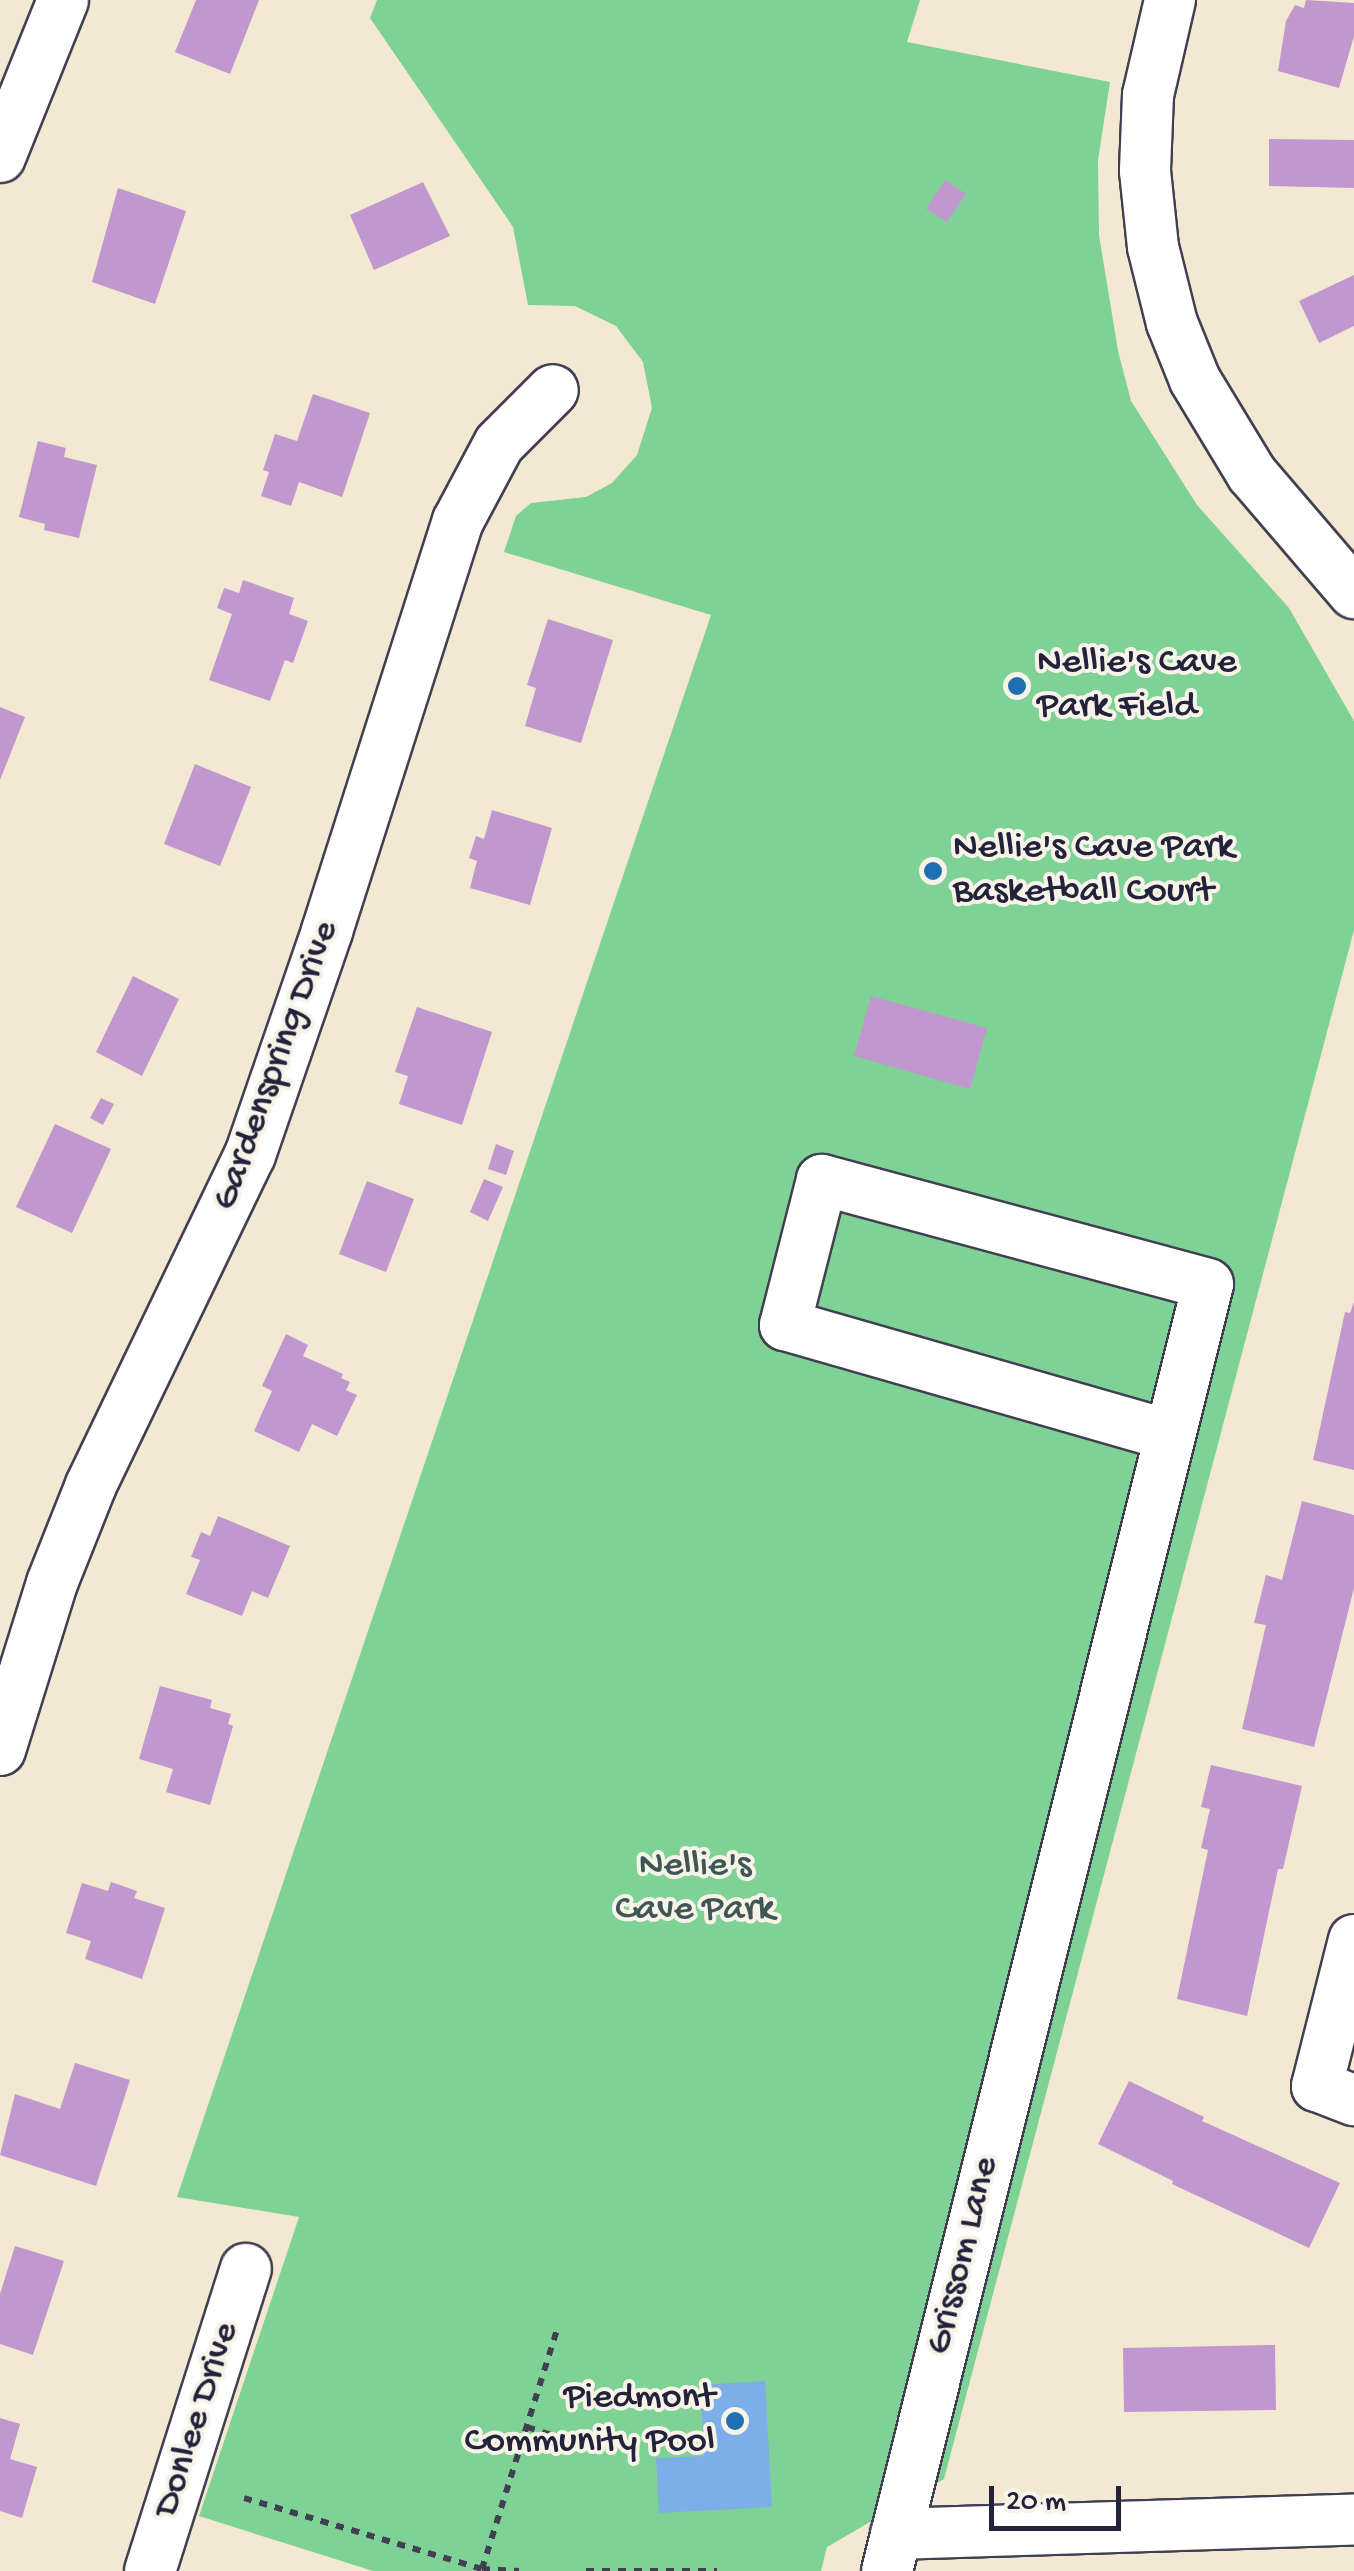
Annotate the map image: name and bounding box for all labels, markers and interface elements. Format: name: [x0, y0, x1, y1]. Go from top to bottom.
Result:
place label: Nellie's Cave Park Field: [1037, 641, 1237, 731]
marker: Nellie's Cave Park Field: [1006, 675, 1028, 697]
place label: Nellie's Cave Park Basketball Court: [953, 826, 1234, 916]
marker: Nellie's Cave Park Basketball Court: [922, 860, 944, 882]
street label: Gardenspring Drive: [204, 915, 350, 1217]
park label: Nellie's Cave Park: [615, 1844, 775, 1934]
street label: Grissom Lane: [917, 2152, 1011, 2360]
street label: Donlee Drive: [145, 2317, 251, 2523]
place label: Piedmont Community Pool: [465, 2376, 715, 2466]
marker: Piedmont Community Pool: [724, 2410, 746, 2432]
scale bar: [994, 2466, 1126, 2528]
text: 20 m: [1006, 2486, 1066, 2521]

